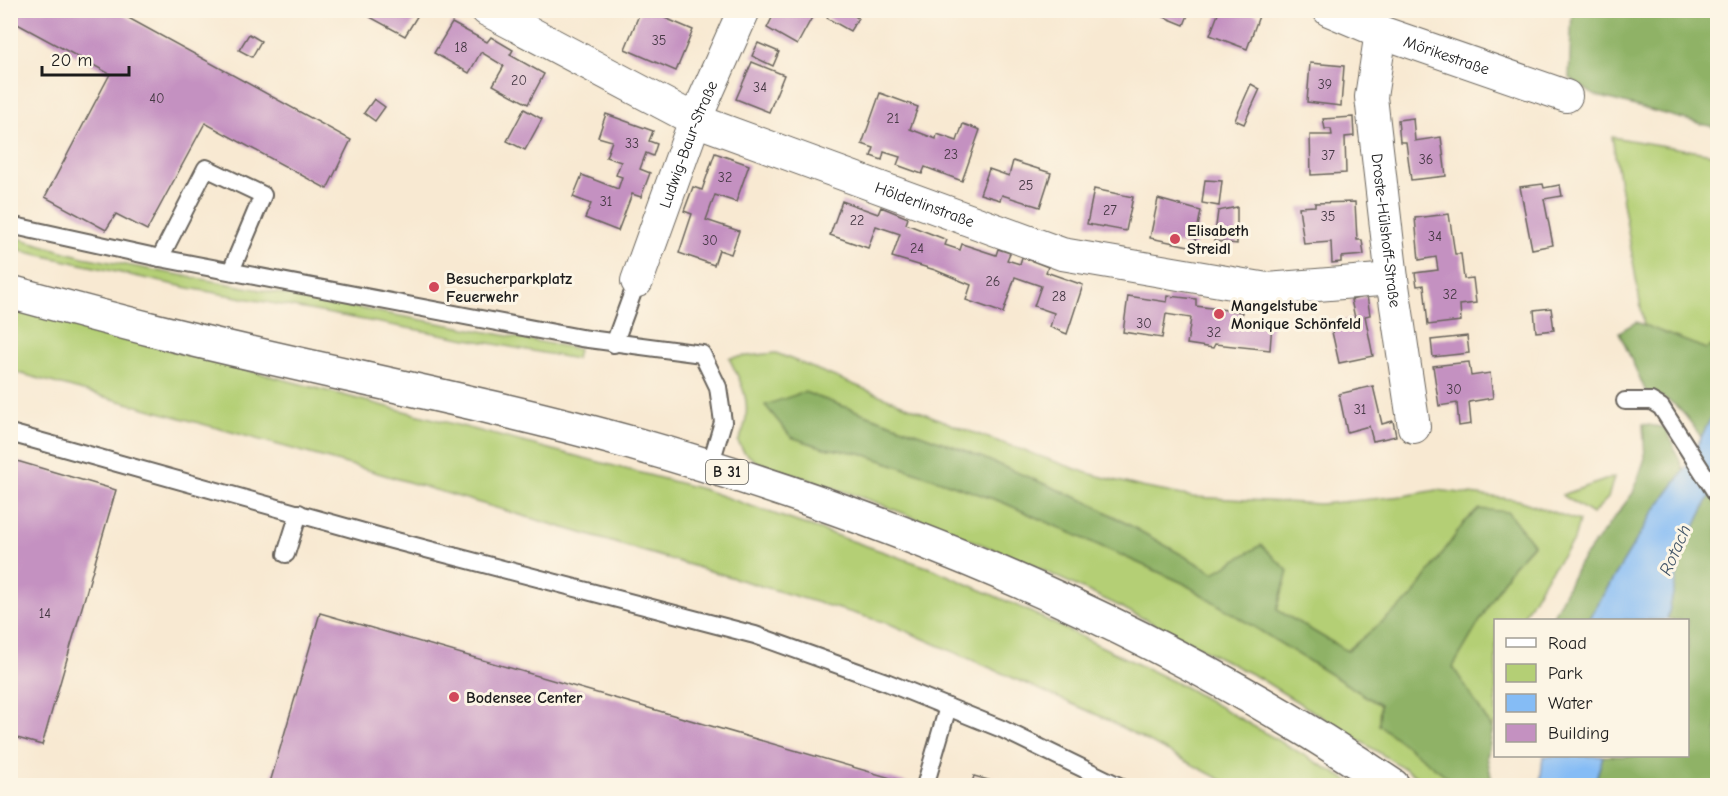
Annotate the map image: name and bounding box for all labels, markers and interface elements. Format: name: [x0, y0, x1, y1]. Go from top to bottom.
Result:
house number: 35: [652, 32, 666, 49]
street label: Mörikestraße: [1401, 33, 1492, 79]
scale bar: [42, 39, 129, 77]
house number: 18: [455, 39, 467, 56]
text: 20 m: [51, 50, 92, 71]
house number: 20: [511, 72, 527, 89]
house number: 39: [1318, 76, 1332, 93]
street label: Ludwig-Baur-Straße: [656, 78, 721, 211]
house number: 34: [753, 79, 767, 96]
house number: 40: [149, 90, 165, 107]
house number: 21: [887, 110, 899, 127]
house number: 33: [625, 135, 639, 152]
house number: 23: [944, 146, 958, 163]
house number: 37: [1321, 147, 1335, 164]
house number: 36: [1419, 151, 1433, 168]
street label: Droste-Hülshoff-Straße: [1368, 152, 1404, 309]
house number: 32: [718, 169, 732, 186]
house number: 25: [1019, 177, 1033, 194]
street label: Hölderlinstraße: [872, 178, 977, 231]
house number: 31: [600, 193, 612, 210]
house number: 27: [1103, 202, 1117, 219]
house number: 35: [1321, 208, 1335, 225]
house number: 22: [850, 212, 864, 229]
place label: Elisabeth Streidl: [1187, 222, 1249, 258]
house number: 34: [1428, 228, 1442, 245]
house number: 30: [702, 232, 718, 249]
marker: Elisabeth Streidl: [1168, 232, 1182, 246]
house number: 24: [910, 240, 924, 257]
place label: Besucherparkplatz Feuerwehr: [446, 270, 572, 306]
house number: 26: [986, 273, 1000, 290]
marker: Besucherparkplatz Feuerwehr: [427, 280, 441, 294]
house number: 32: [1443, 286, 1457, 303]
house number: 28: [1052, 288, 1066, 305]
place label: Mangelstube Monique Schönfeld: [1231, 297, 1361, 333]
marker: Mangelstube Monique Schönfeld: [1212, 307, 1226, 321]
house number: 30: [1136, 315, 1152, 332]
house number: 32: [1207, 324, 1221, 341]
house number: 30: [1446, 381, 1462, 398]
house number: 31: [1354, 401, 1366, 418]
road number: B 31: [706, 460, 748, 484]
water label: Rotach: [1655, 522, 1696, 579]
house number: 14: [39, 605, 51, 622]
legend: [1494, 619, 1689, 757]
text: Road: [1548, 633, 1587, 654]
text: Park: [1548, 663, 1583, 684]
place label: Bodensee Center: [466, 689, 583, 707]
marker: Bodensee Center: [447, 690, 461, 704]
text: Water: [1548, 693, 1593, 714]
text: Building: [1548, 723, 1610, 744]

